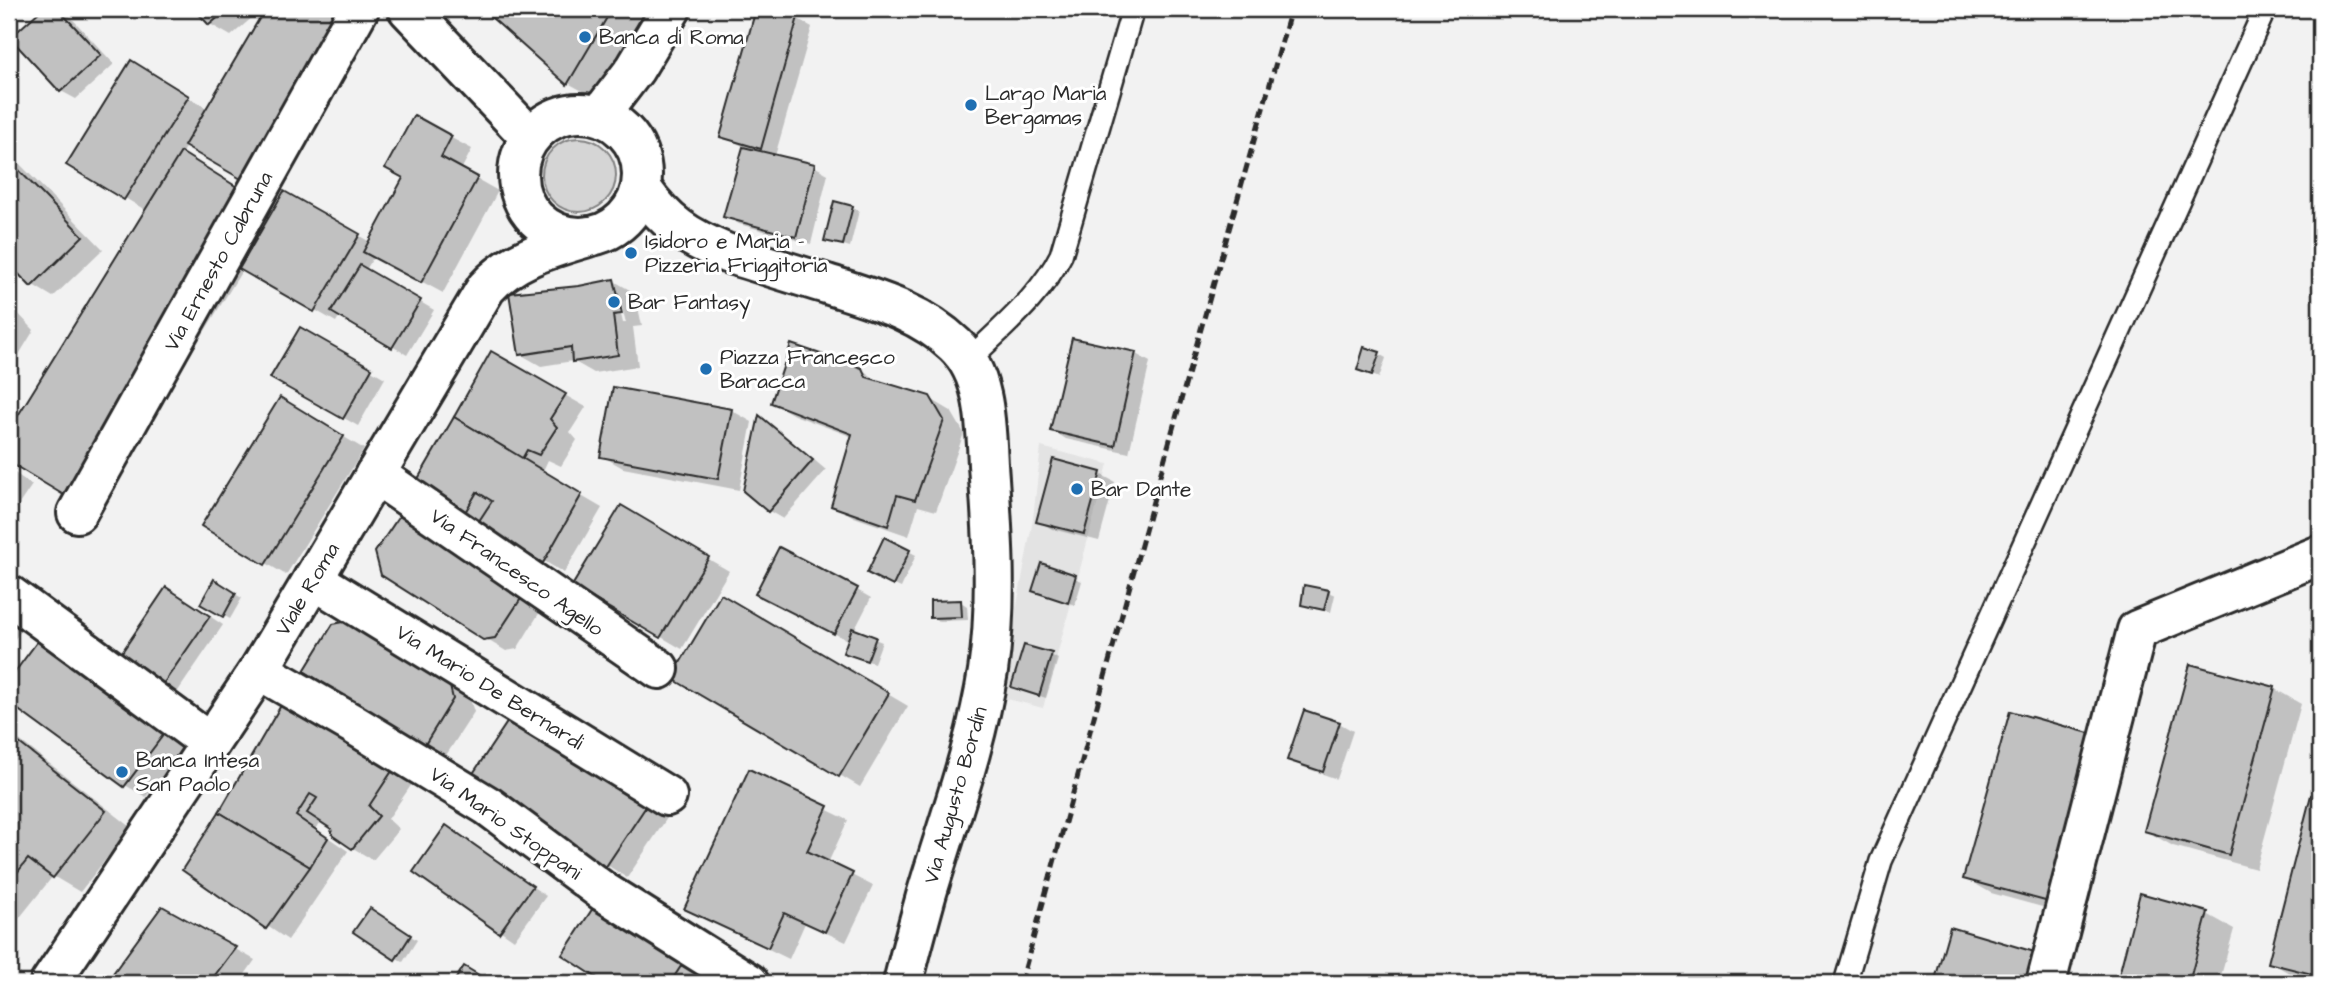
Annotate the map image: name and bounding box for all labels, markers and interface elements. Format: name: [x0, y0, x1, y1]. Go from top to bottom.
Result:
place label: Banca di Roma: [599, 23, 744, 52]
marker: Banca di Roma: [577, 29, 593, 45]
place label: Largo Maria Bergamas: [985, 79, 1107, 134]
marker: Largo Maria Bergamas: [963, 97, 979, 113]
street label: Via Ernesto Cabruna: [157, 166, 280, 356]
place label: Isidoro e Maria - Pizzeria Friggitoria: [645, 227, 828, 282]
marker: Isidoro e Maria - Pizzeria Friggitoria: [623, 245, 639, 261]
place label: Bar Fantasy: [628, 288, 751, 319]
marker: Bar Fantasy: [606, 294, 622, 310]
place label: Piazza Francesco Baracca: [720, 343, 895, 396]
marker: Piazza Francesco Baracca: [698, 361, 714, 377]
place label: Bar Dante: [1091, 475, 1191, 504]
marker: Bar Dante: [1069, 481, 1085, 497]
street label: Via Francesco Agello: [423, 502, 609, 645]
street label: Viale Roma: [268, 537, 347, 641]
street label: Via Mario De Bernardi: [390, 618, 589, 757]
street label: Via Augusto Bordin: [916, 703, 997, 888]
place label: Banca Intesa San Paolo: [136, 746, 260, 799]
street label: Via Mario Stoppani: [423, 760, 588, 888]
marker: Banca Intesa San Paolo: [114, 764, 130, 780]

